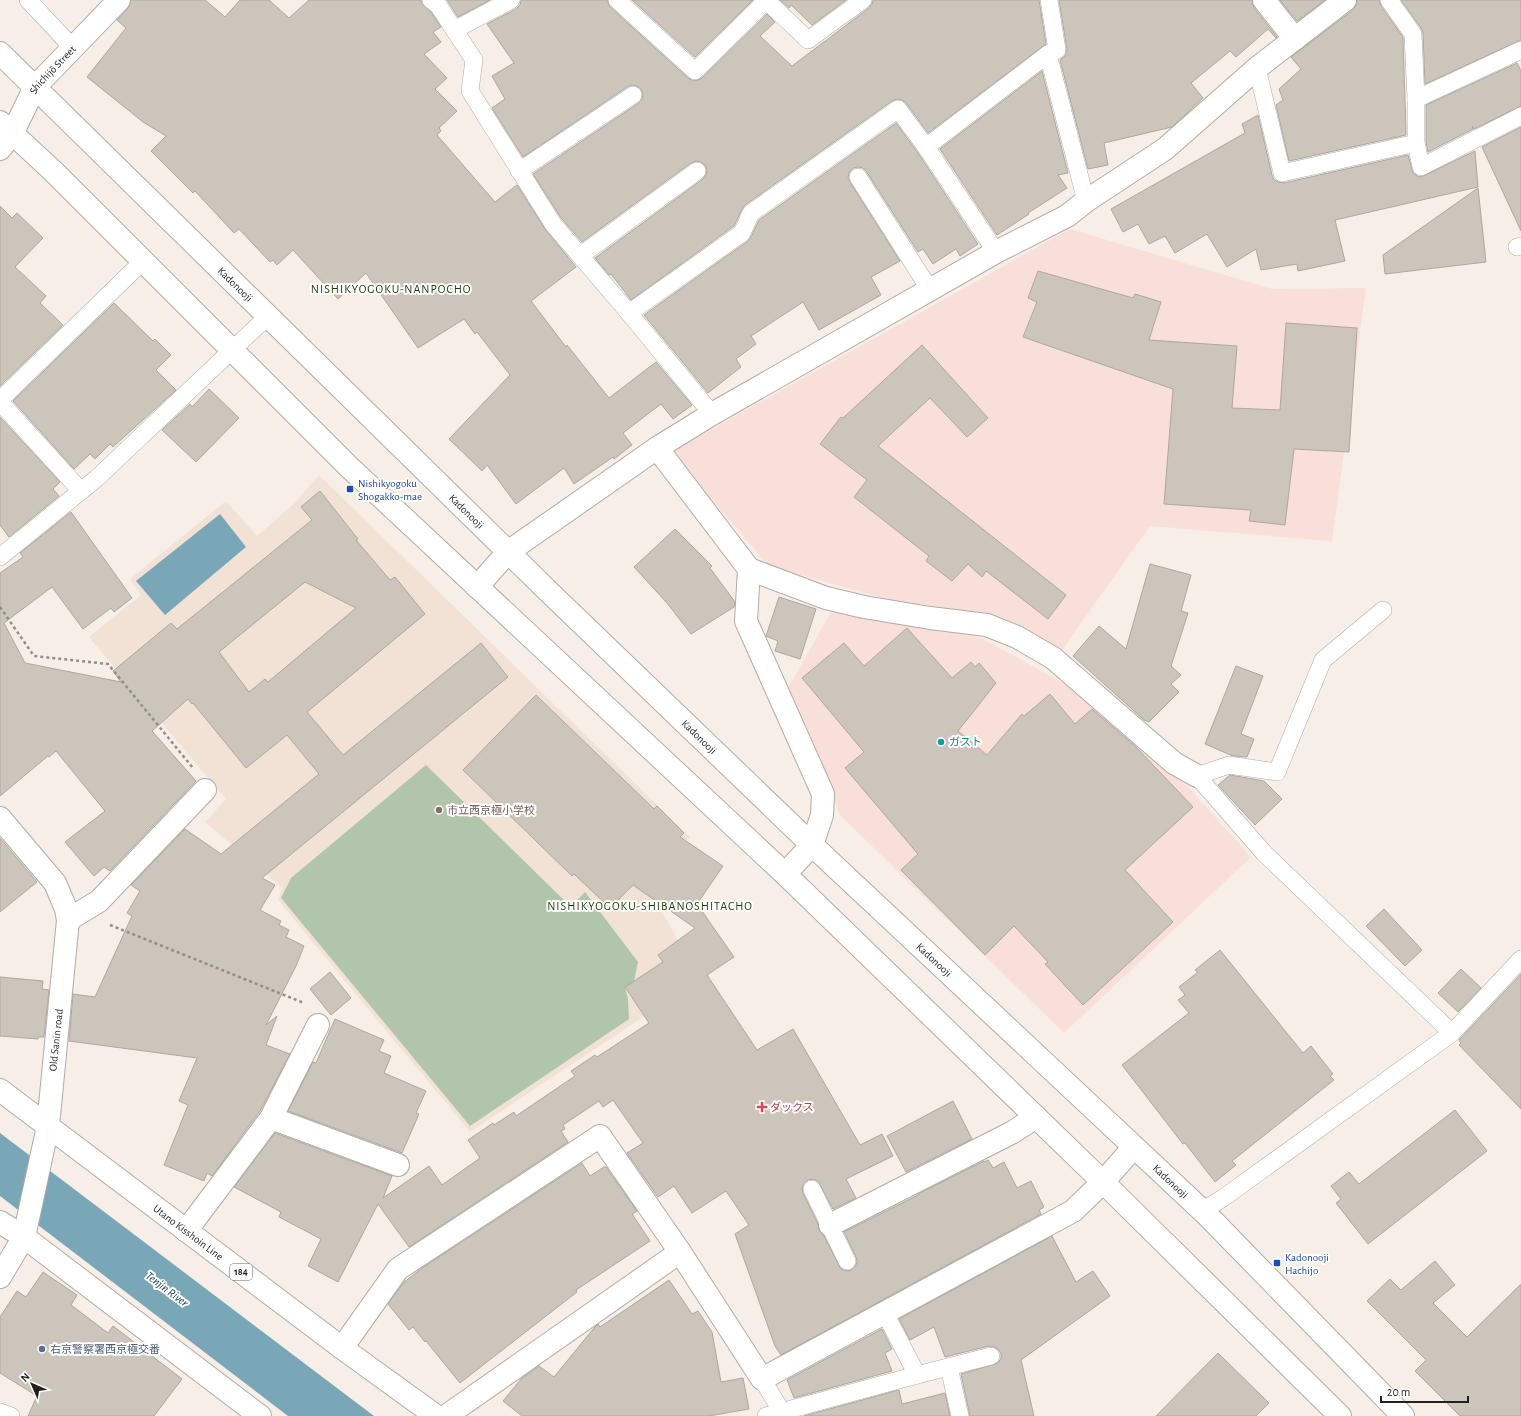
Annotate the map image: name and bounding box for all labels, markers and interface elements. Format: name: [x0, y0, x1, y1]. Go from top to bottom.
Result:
street label: Shichijō Street: [27, 43, 78, 95]
street label: Kadonooji: [216, 265, 255, 304]
district label: NISHIKYOGOKU-NANPOCHO: [311, 283, 471, 295]
place label: Nishikyogoku Shogakko-mae: [358, 478, 422, 502]
marker: Nishikyogoku Shogakko-mae: [345, 484, 355, 494]
street label: Kadonooji: [447, 492, 486, 531]
street label: Kadonooji: [680, 717, 719, 756]
place label: ガスト: [949, 736, 982, 748]
marker: ガスト: [936, 737, 946, 747]
place label: 市立西京極小学校: [447, 804, 535, 816]
marker: 市立西京極小学校: [434, 805, 444, 815]
district label: NISHIKYOGOKU-SHIBANOSHITACHO: [547, 900, 753, 912]
street label: Kadonooji: [915, 941, 954, 979]
street label: Old Sanin road: [47, 1008, 65, 1072]
place label: ダックス: [770, 1101, 814, 1113]
marker: ダックス: [757, 1102, 767, 1112]
street label: Kadonooji: [1151, 1162, 1191, 1200]
street label: Utano Kisshoin Line: [151, 1202, 225, 1262]
place label: Kadonooji Hachijo: [1285, 1252, 1329, 1276]
marker: Kadonooji Hachijo: [1272, 1258, 1282, 1268]
road number: 184: [230, 1264, 252, 1280]
water label: Tenjin River: [143, 1269, 191, 1310]
place label: 右京警察署西京極交番: [50, 1343, 160, 1355]
marker: 右京警察署西京極交番: [37, 1344, 47, 1354]
north arrow: [12, 1364, 52, 1404]
text: N: [19, 1371, 32, 1384]
scale bar: [1381, 1378, 1468, 1404]
text: 20 m: [1387, 1386, 1410, 1398]

